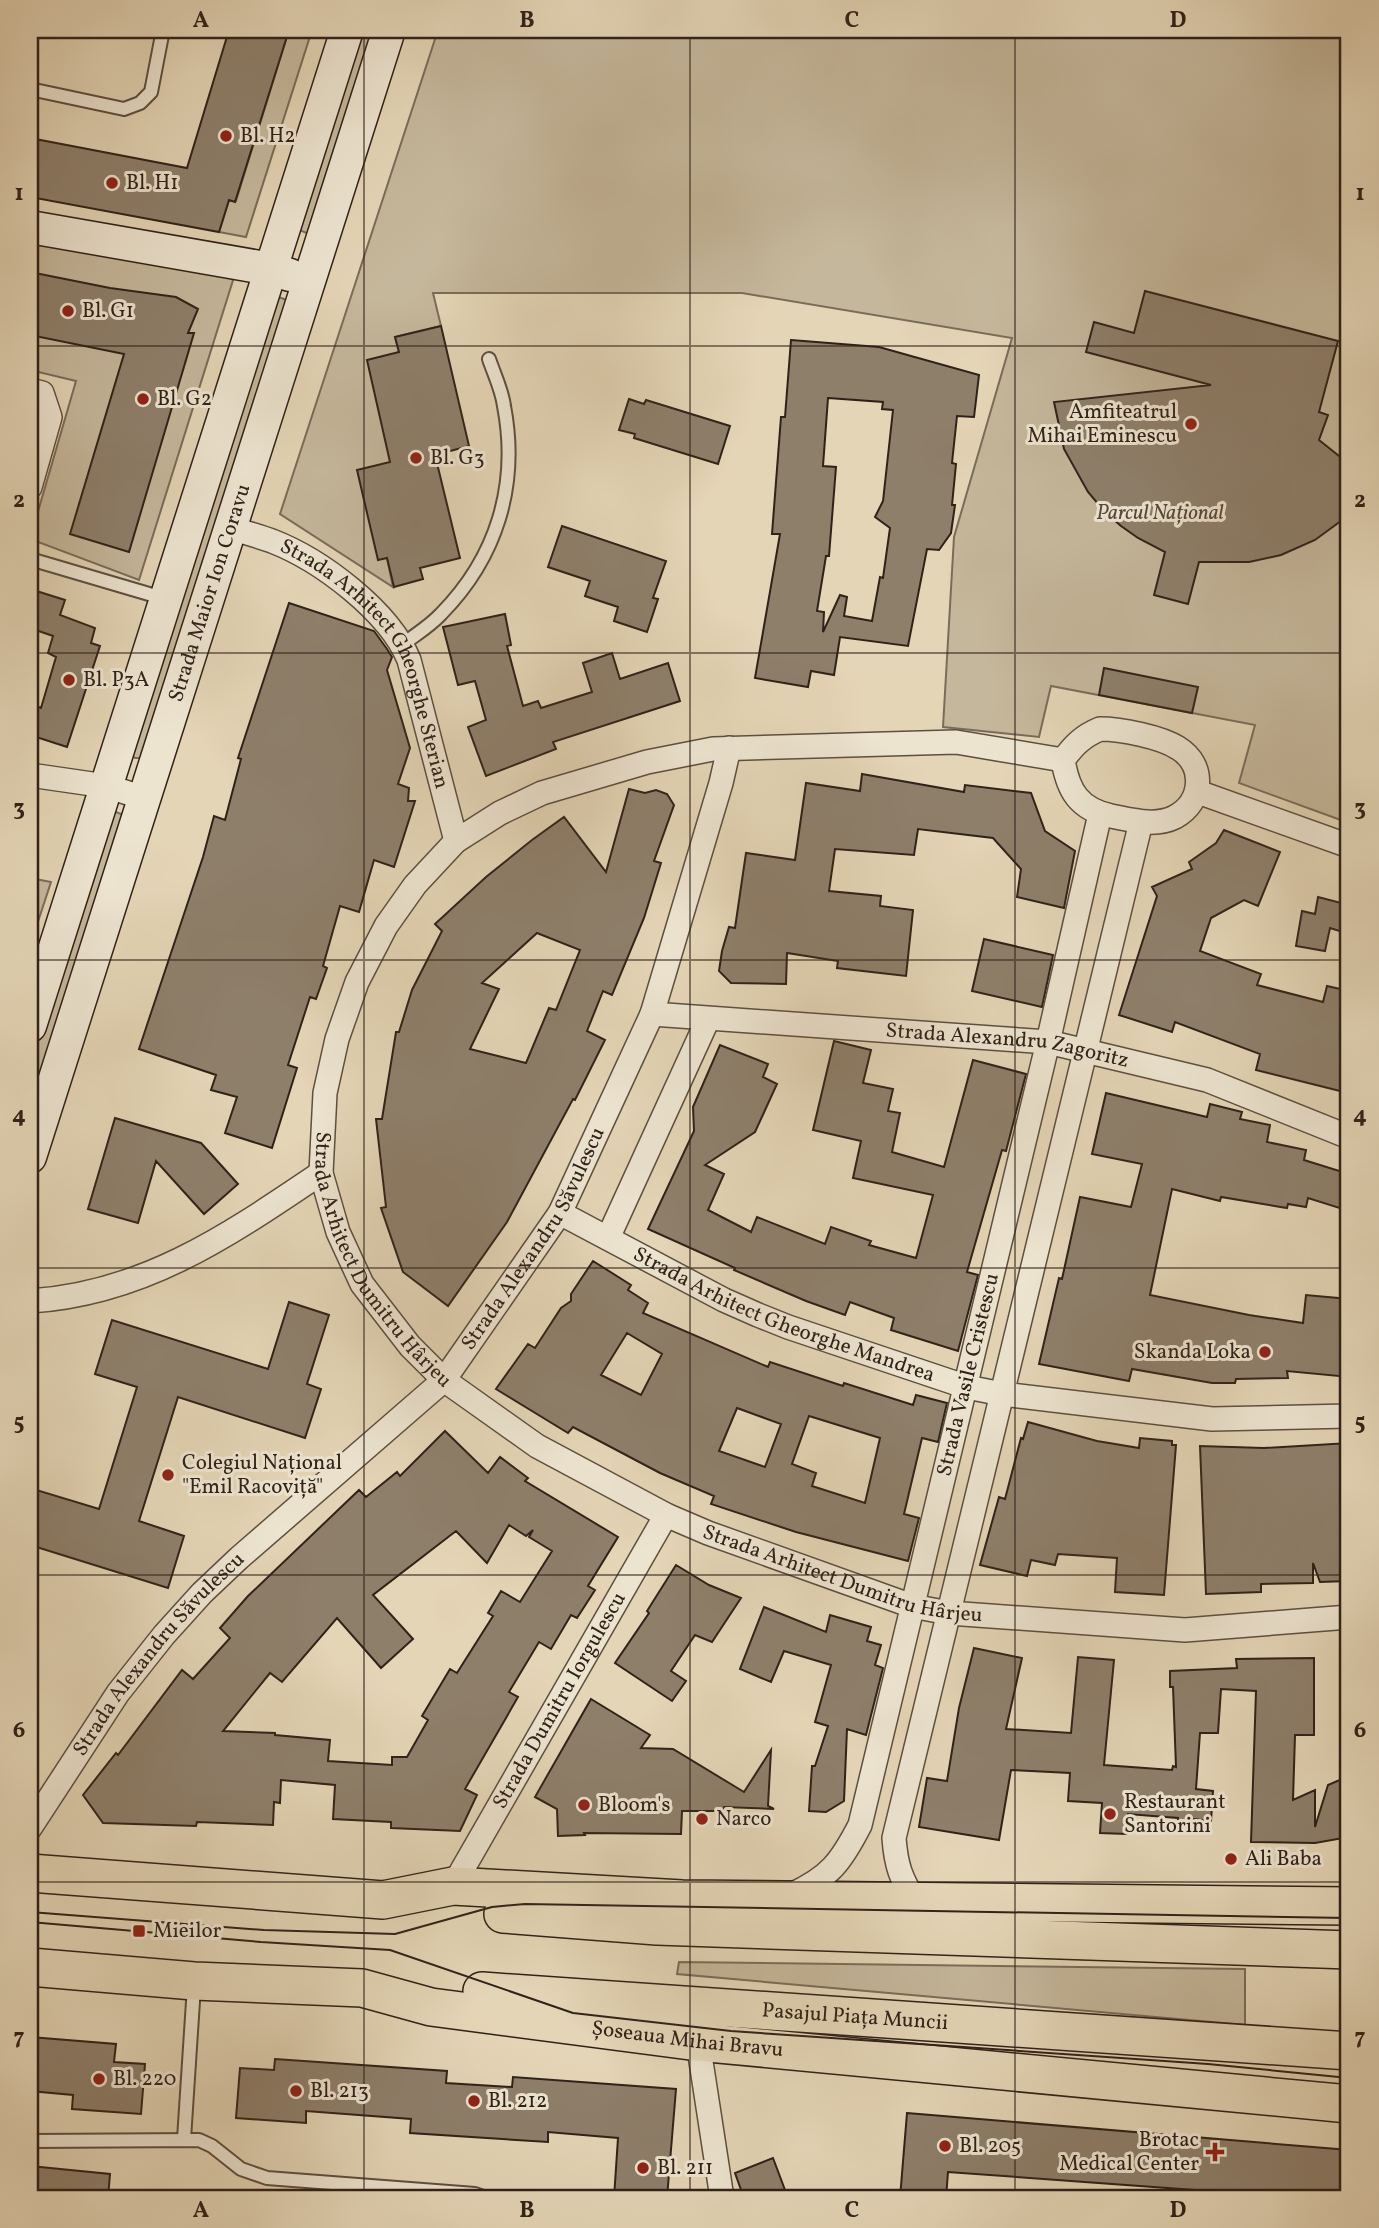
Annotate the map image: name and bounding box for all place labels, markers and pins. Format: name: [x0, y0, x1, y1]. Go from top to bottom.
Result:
place label: Bl. H2: [240, 122, 296, 151]
marker: Bl. H2: [218, 128, 234, 144]
place label: Bl. H1: [126, 169, 178, 198]
marker: Bl. H1: [104, 175, 120, 191]
place label: Bl. G1: [82, 297, 134, 326]
marker: Bl. G1: [60, 303, 76, 319]
place label: Bl. G2: [157, 385, 212, 414]
marker: Bl. G2: [135, 391, 151, 407]
place label: Amfiteatrul Mihai Eminescu: [1027, 398, 1177, 451]
marker: Amfiteatrul Mihai Eminescu: [1183, 416, 1199, 432]
place label: Bl. G3: [430, 444, 485, 473]
marker: Bl. G3: [408, 450, 424, 466]
place label: Bl. P3A: [83, 666, 149, 695]
marker: Bl. P3A: [61, 672, 77, 688]
place label: Skanda Loka: [1134, 1338, 1251, 1367]
marker: Skanda Loka: [1257, 1344, 1273, 1360]
place label: Colegiul Național "Emil Racoviță": [182, 1449, 342, 1502]
marker: Colegiul Național "Emil Racoviță": [160, 1467, 176, 1483]
place label: Restaurant Santorini: [1124, 1788, 1226, 1841]
place label: Bloom's: [598, 1791, 670, 1820]
marker: Bloom's: [576, 1797, 592, 1813]
place label: Narco: [716, 1805, 771, 1834]
marker: Restaurant Santorini: [1102, 1806, 1118, 1822]
marker: Narco: [694, 1811, 710, 1827]
place label: Ali Baba: [1245, 1845, 1322, 1874]
marker: Ali Baba: [1223, 1851, 1239, 1867]
place label: Mieilor: [153, 1917, 222, 1946]
marker: Mieilor: [131, 1923, 147, 1939]
place label: Bl. 220: [113, 2065, 176, 2094]
marker: Bl. 220: [91, 2071, 107, 2087]
place label: Bl. 213: [310, 2077, 369, 2106]
marker: Bl. 213: [288, 2083, 304, 2099]
place label: Bl. 212: [488, 2087, 547, 2116]
marker: Bl. 212: [466, 2093, 482, 2109]
place label: Brotac Medical Center: [1059, 2126, 1199, 2179]
place label: Bl. 205: [959, 2132, 1021, 2161]
marker: Bl. 205: [937, 2138, 953, 2154]
marker: Brotac Medical Center: [1205, 2142, 1225, 2162]
place label: Bl. 211: [657, 2154, 713, 2183]
marker: Bl. 211: [635, 2160, 651, 2176]

